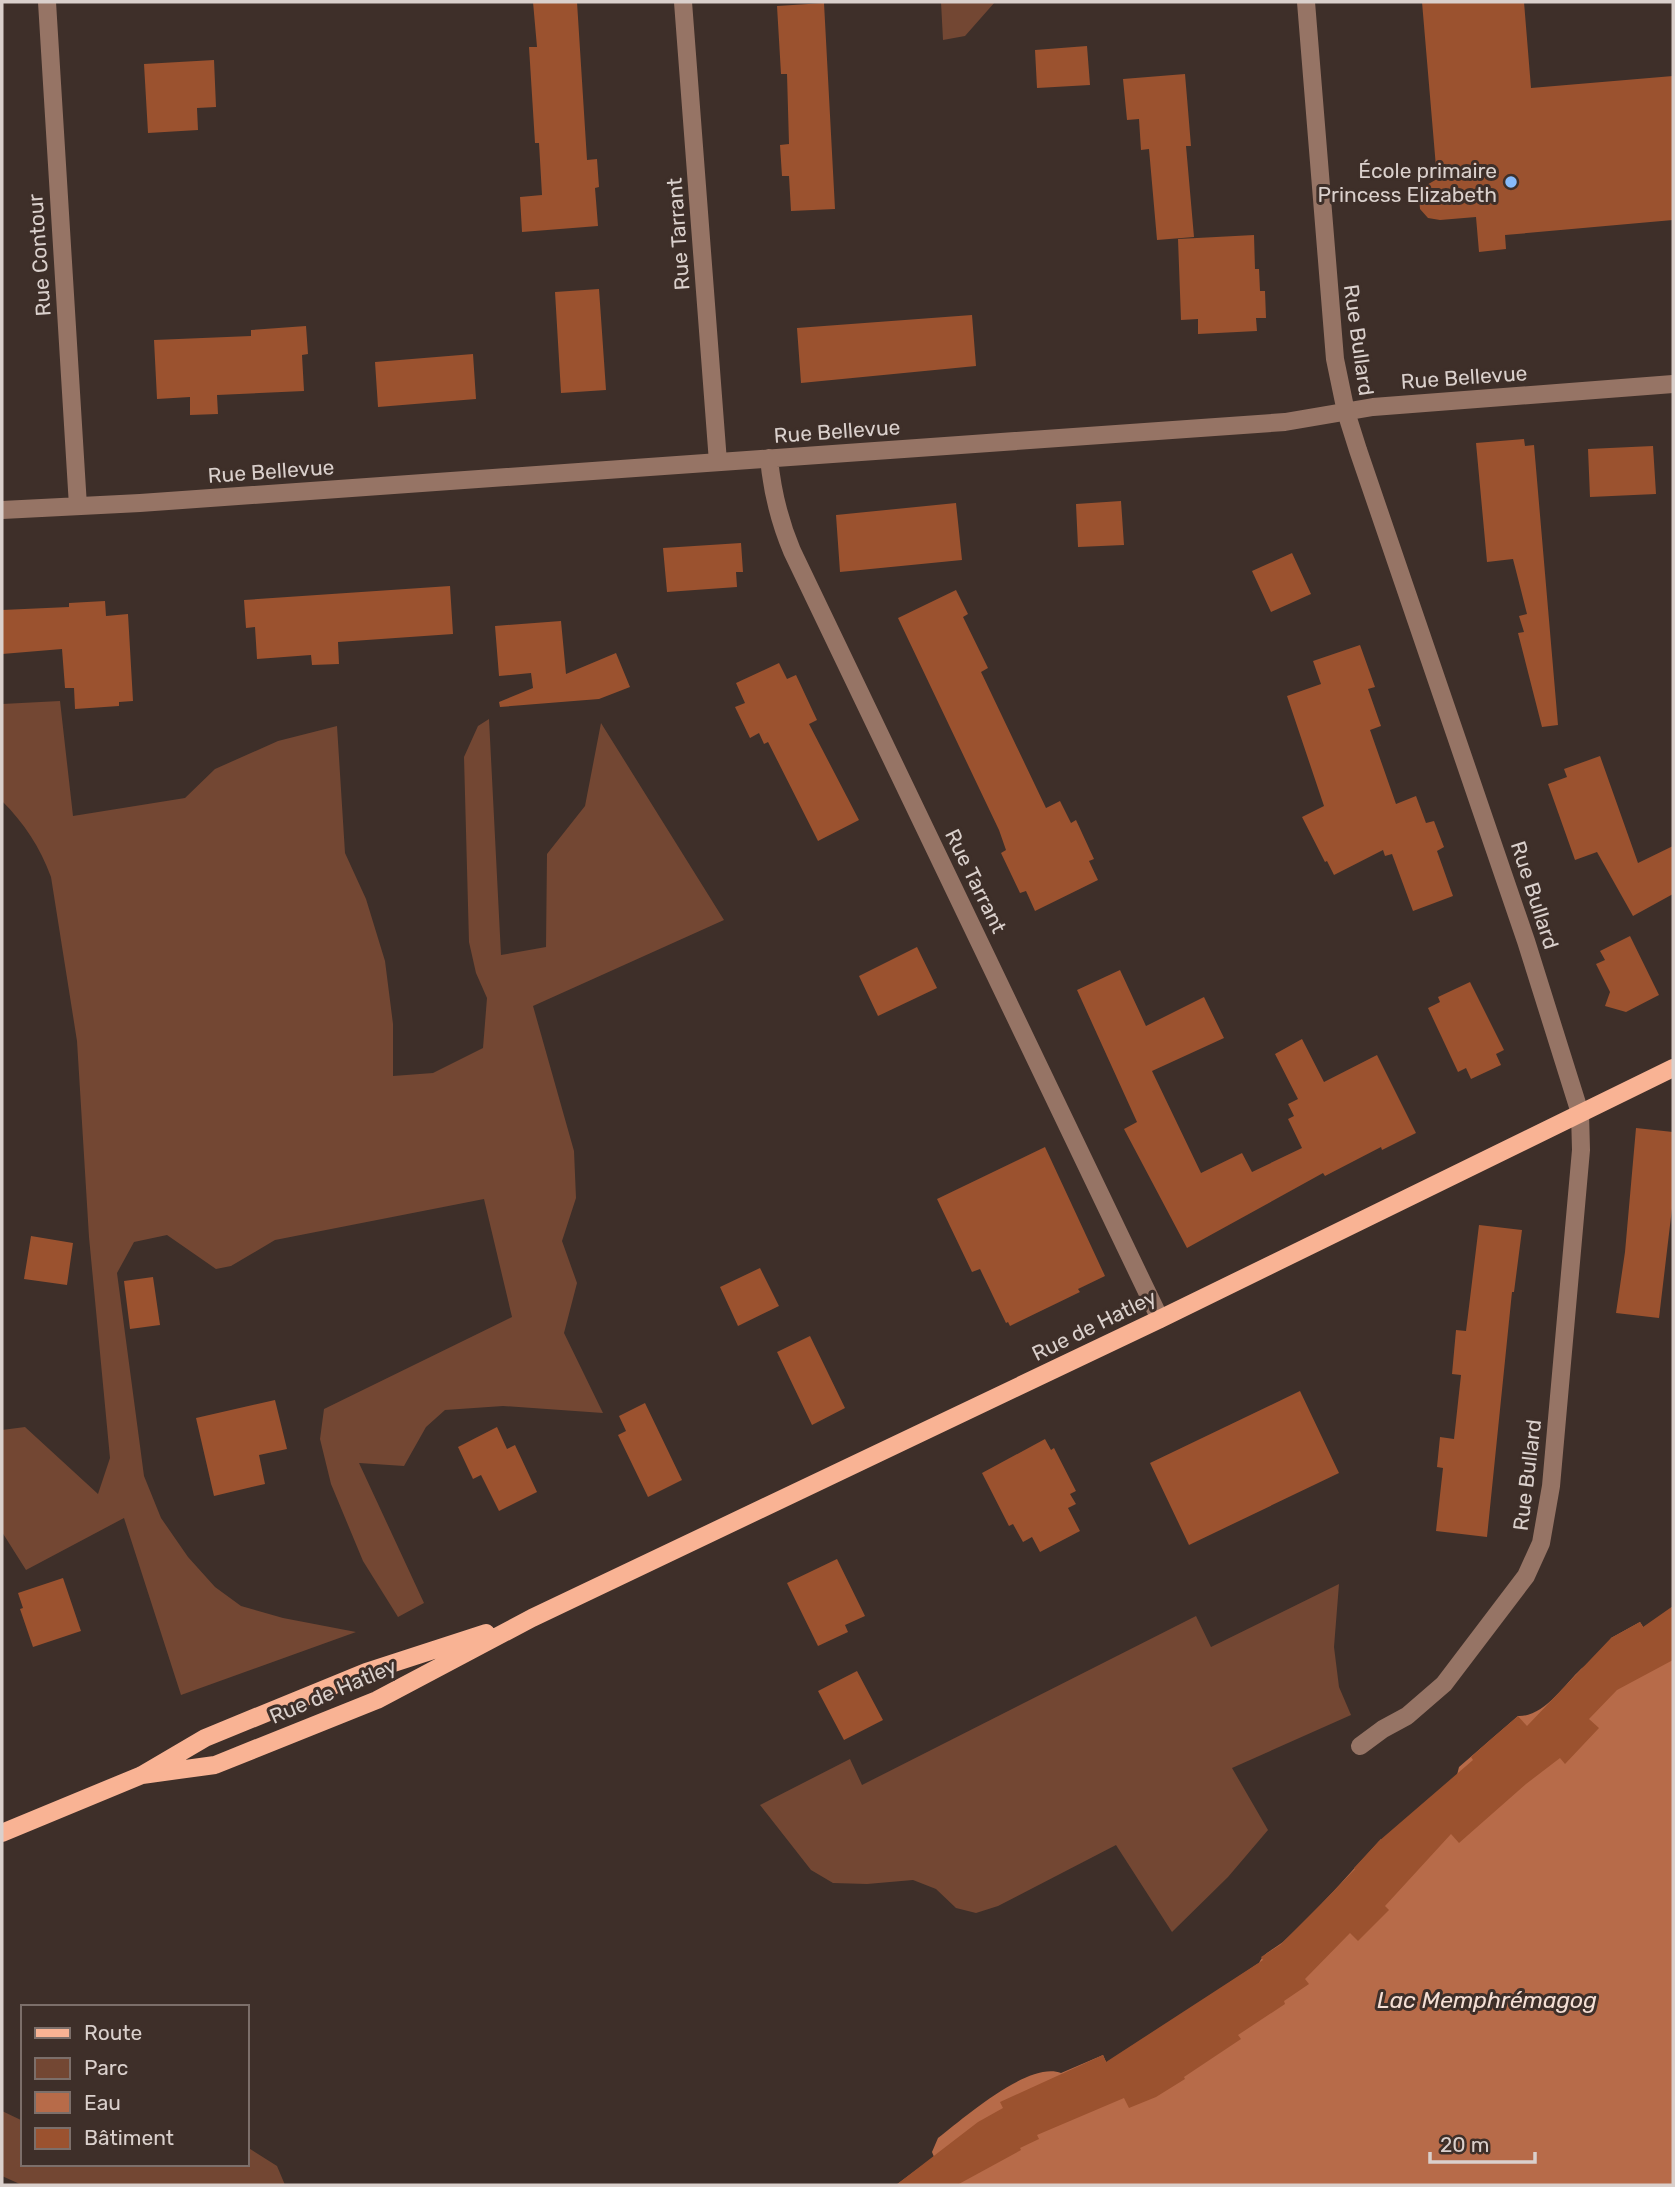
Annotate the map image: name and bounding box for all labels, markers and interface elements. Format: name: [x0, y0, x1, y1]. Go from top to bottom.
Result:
place label: École primaire Princess Elizabeth: [1317, 158, 1497, 207]
marker: École primaire Princess Elizabeth: [1503, 174, 1519, 190]
street label: Rue Tarrant: [662, 177, 694, 291]
street label: Rue Contour: [22, 193, 56, 317]
street label: Rue Bullard: [1339, 283, 1379, 397]
street label: Rue Bellevue: [1400, 360, 1528, 394]
street label: Rue Bellevue: [773, 414, 901, 448]
street label: Rue Bellevue: [207, 454, 335, 488]
street label: Rue Tarrant: [940, 825, 1012, 937]
street label: Rue Bullard: [1506, 838, 1564, 952]
street label: Rue de Hatley: [1028, 1284, 1161, 1366]
street label: Rue Bullard: [1508, 1418, 1546, 1532]
street label: Rue de Hatley: [266, 1653, 401, 1729]
water label: Lac Memphrémagog: [1377, 1986, 1597, 2014]
legend: [21, 2005, 248, 2166]
text: Route: [84, 2020, 142, 2045]
text: Parc: [84, 2055, 128, 2080]
text: Eau: [84, 2090, 121, 2115]
scale bar: [1430, 2120, 1535, 2164]
text: Bâtiment: [84, 2125, 174, 2150]
text: 20 m: [1440, 2132, 1489, 2157]

